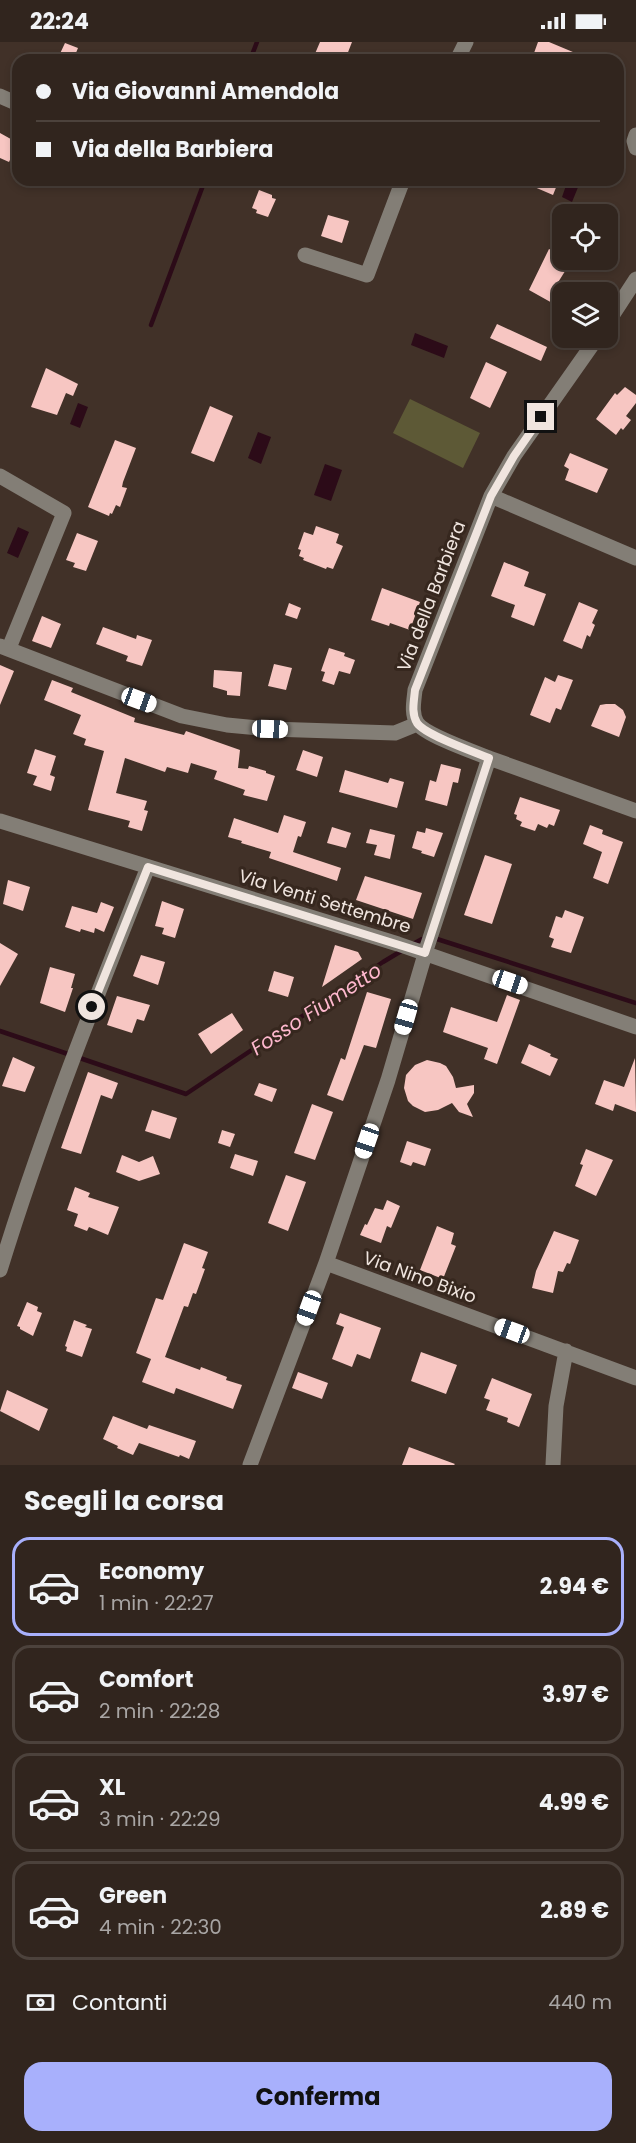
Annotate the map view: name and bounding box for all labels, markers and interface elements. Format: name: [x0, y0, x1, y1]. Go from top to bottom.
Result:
text: 22:24: [30, 6, 89, 37]
text: Via Giovanni Amendola: [72, 76, 339, 107]
text: Via della Barbiera: [72, 134, 273, 165]
map controls: [552, 204, 618, 348]
button: locate: [552, 204, 618, 270]
button: layers: [552, 282, 618, 348]
route end: [527, 403, 554, 430]
street label: Via della Barbiera: [391, 517, 471, 675]
car: [119, 685, 159, 715]
car: [252, 719, 288, 739]
street label: Via Venti Settembre: [236, 863, 414, 939]
water label: Fosso Fiumetto: [245, 956, 387, 1062]
car: [490, 968, 530, 996]
route start: [78, 993, 105, 1020]
car: [392, 997, 420, 1037]
car: [353, 1121, 381, 1161]
street label: Via Nino Bixio: [360, 1245, 480, 1309]
car: [294, 1288, 324, 1328]
car: [492, 1316, 532, 1346]
text: Scegli la corsa: [24, 1482, 224, 1519]
text: Economy: [99, 1556, 204, 1587]
icon: car: [27, 1560, 81, 1614]
text: 2.94 €: [540, 1571, 609, 1602]
text: 1 min · 22:27: [99, 1589, 214, 1617]
text: Comfort: [99, 1664, 193, 1695]
icon: car: [27, 1668, 81, 1722]
text: 3.97 €: [542, 1679, 609, 1710]
text: 2 min · 22:28: [99, 1697, 220, 1725]
text: XL: [99, 1772, 125, 1803]
icon: car: [27, 1776, 81, 1830]
text: 4.99 €: [539, 1787, 609, 1818]
text: 3 min · 22:29: [99, 1805, 221, 1833]
text: Green: [99, 1880, 167, 1911]
icon: car: [27, 1884, 81, 1938]
text: 2.89 €: [540, 1895, 609, 1926]
text: 4 min · 22:30: [99, 1913, 222, 1941]
icon: cash: [24, 1986, 57, 2019]
text: Contanti: [72, 1987, 168, 2018]
text: 440 m: [548, 1988, 612, 2016]
button: Conferma: [24, 2062, 612, 2131]

